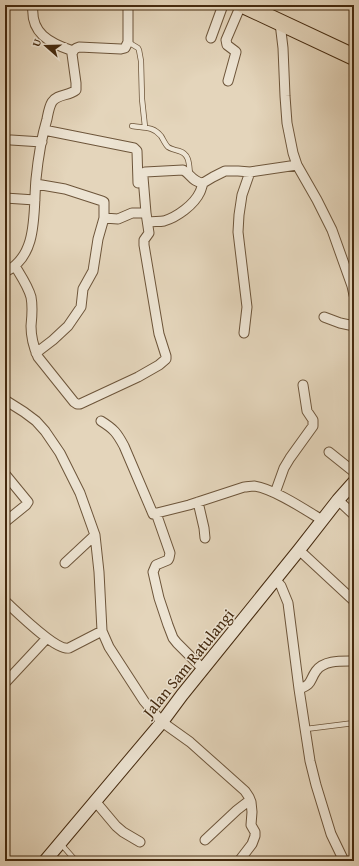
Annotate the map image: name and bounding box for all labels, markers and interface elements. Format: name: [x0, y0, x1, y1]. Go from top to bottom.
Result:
north arrow: [26, 26, 66, 66]
text: U: [28, 36, 46, 49]
street label: Jalan Sam Ratulangi: [135, 603, 240, 724]

